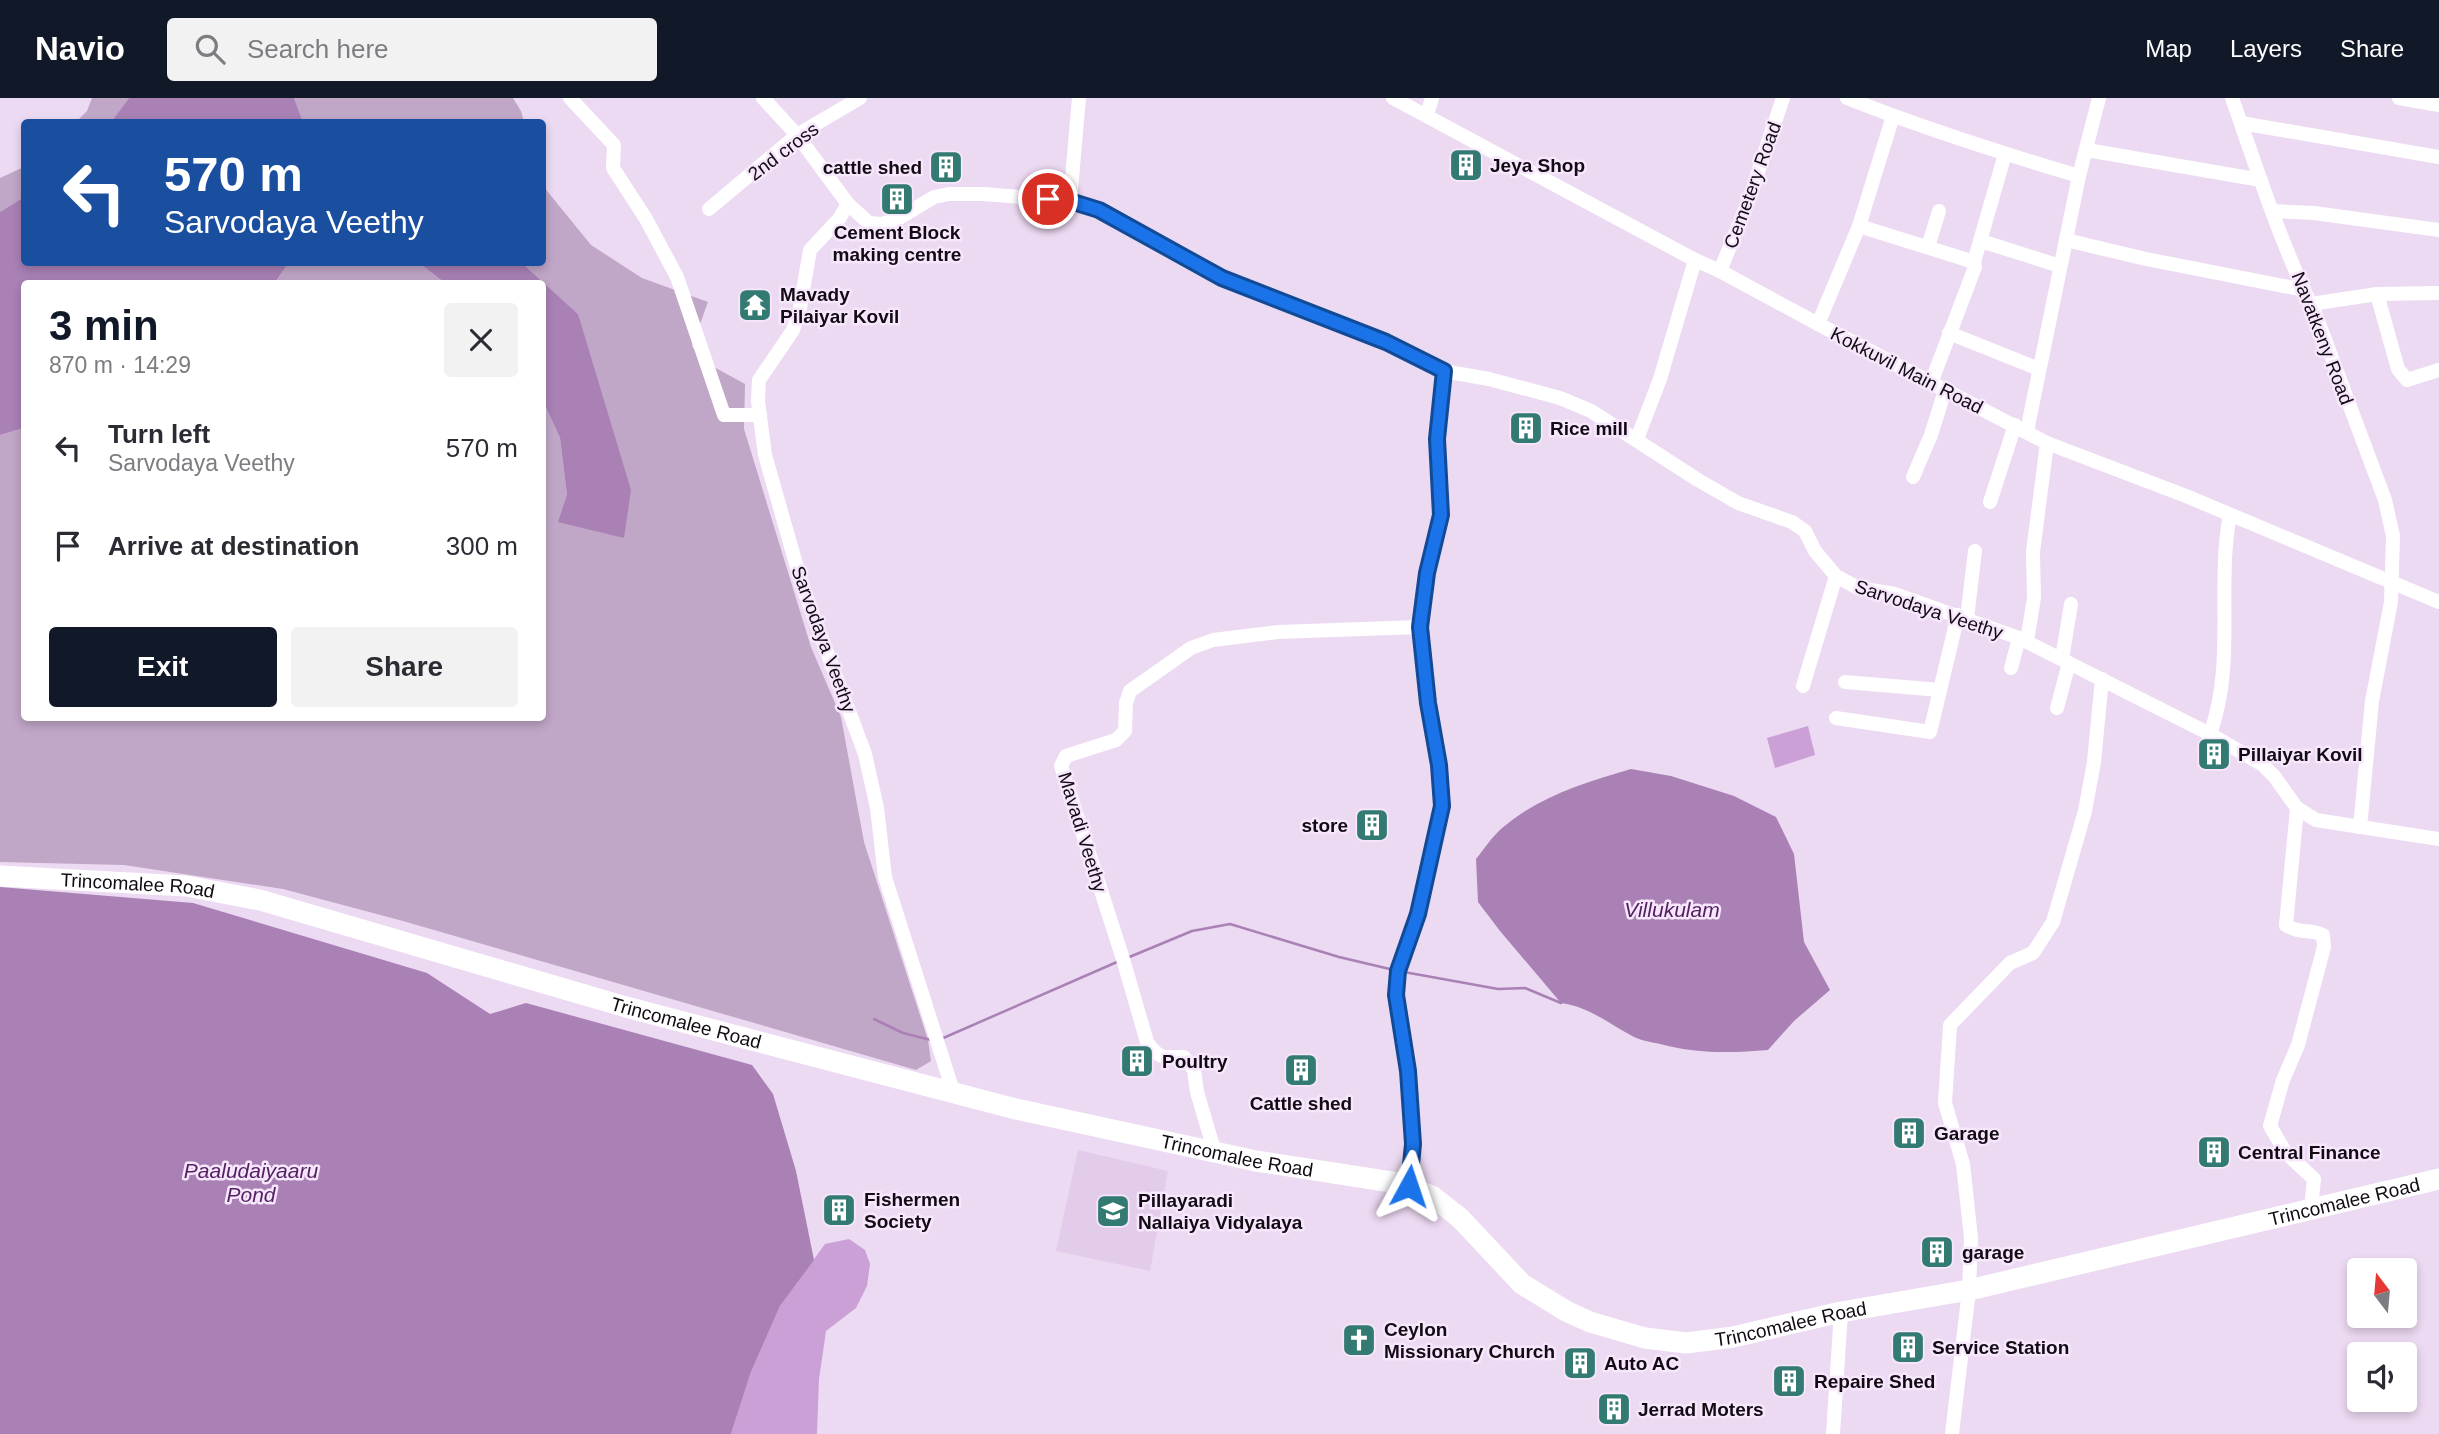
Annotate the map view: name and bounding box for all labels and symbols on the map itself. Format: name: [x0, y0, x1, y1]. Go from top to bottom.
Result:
street label: 2nd cross: [744, 118, 823, 185]
street label: Cemetery Road: [1720, 119, 1785, 251]
building icon: Jeya Shop: [1447, 146, 1485, 184]
building icon: cattle shed: [927, 148, 965, 186]
place label: Jeya Shop: [1490, 155, 1585, 176]
place label: cattle shed: [823, 157, 922, 178]
pin: [1018, 169, 1078, 229]
building icon: Cement Block making centre: [878, 180, 916, 218]
place label: Cement Block making centre: [833, 222, 961, 265]
street label: Navatkeny Road: [2288, 269, 2358, 408]
place label: Mavady Pilaiyar Kovil: [780, 284, 899, 327]
temple icon: Mavady Pilaiyar Kovil: [736, 286, 774, 324]
street label: Kokkuvil Main Road: [1827, 323, 1986, 418]
building icon: Rice mill: [1507, 409, 1545, 447]
place label: Rice mill: [1550, 418, 1628, 439]
street label: Sarvodaya Veethy: [787, 563, 860, 716]
street label: Sarvodaya Veethy: [1852, 576, 2006, 643]
building icon: Pillaiyar Kovil: [2195, 735, 2233, 773]
place label: Pillaiyar Kovil: [2238, 744, 2363, 765]
street label: Mavadi Veethy: [1054, 769, 1111, 895]
building icon: store: [1353, 806, 1391, 844]
place label: store: [1302, 815, 1348, 836]
street label: Trincomalee Road: [60, 869, 216, 902]
water label: Villukulam: [1624, 898, 1720, 921]
street label: Trincomalee Road: [608, 993, 763, 1053]
building icon: Poultry: [1118, 1042, 1156, 1080]
place label: Poultry: [1162, 1051, 1228, 1072]
building icon: Cattle shed: [1282, 1051, 1320, 1089]
place label: Cattle shed: [1250, 1093, 1352, 1114]
building icon: Garage: [1890, 1114, 1928, 1152]
place label: Garage: [1934, 1123, 1999, 1144]
street label: Trincomalee Road: [1159, 1131, 1315, 1181]
building icon: Central Finance: [2195, 1133, 2233, 1171]
place label: Central Finance: [2238, 1142, 2381, 1163]
position arrow: [1372, 1149, 1446, 1223]
water label: Paaludaiyaaru Pond: [184, 1159, 318, 1206]
street label: Trincomalee Road: [2267, 1174, 2422, 1230]
place label: Fishermen Society: [864, 1189, 960, 1232]
place label: Pillayaradi Nallaiya Vidyalaya: [1138, 1190, 1303, 1233]
building icon: Fishermen Society: [820, 1191, 858, 1229]
school or university icon: Pillayaradi Nallaiya Vidyalaya: [1094, 1192, 1132, 1230]
building icon: garage: [1918, 1233, 1956, 1271]
place label: garage: [1962, 1242, 2024, 1263]
north arrow: [2347, 1258, 2417, 1328]
street label: Trincomalee Road: [1714, 1298, 1868, 1350]
place label: Ceylon Missionary Church: [1384, 1319, 1555, 1362]
church icon: Ceylon Missionary Church: [1340, 1321, 1378, 1359]
building icon: Service Station: [1889, 1328, 1927, 1366]
place label: Service Station: [1932, 1337, 2069, 1358]
building icon: Auto AC: [1561, 1344, 1599, 1382]
place label: Auto AC: [1604, 1353, 1680, 1374]
building icon: Repaire Shed: [1770, 1362, 1808, 1400]
place label: Repaire Shed: [1814, 1371, 1935, 1392]
building icon: Jerrad Moters: [1595, 1390, 1633, 1428]
place label: Jerrad Moters: [1638, 1399, 1764, 1420]

